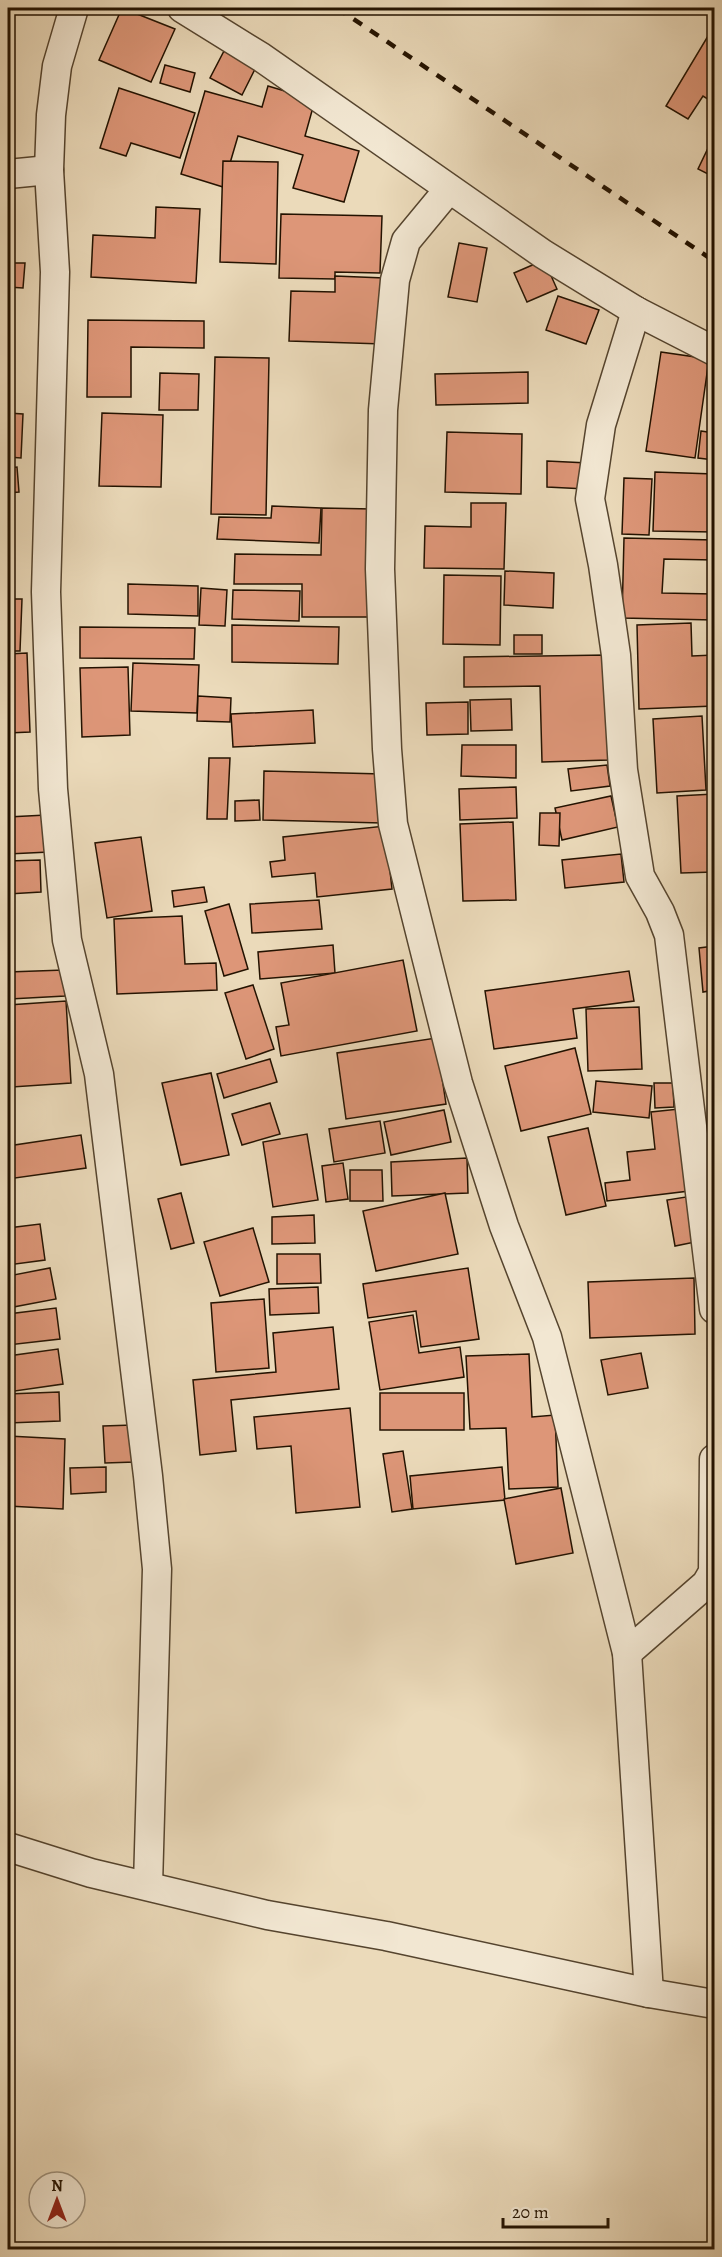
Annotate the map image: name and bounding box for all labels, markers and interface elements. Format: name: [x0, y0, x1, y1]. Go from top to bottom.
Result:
north arrow: [27, 2170, 87, 2230]
text: N: [51, 2175, 63, 2197]
scale bar: [503, 2191, 608, 2229]
text: 20 m: [512, 2200, 549, 2224]

